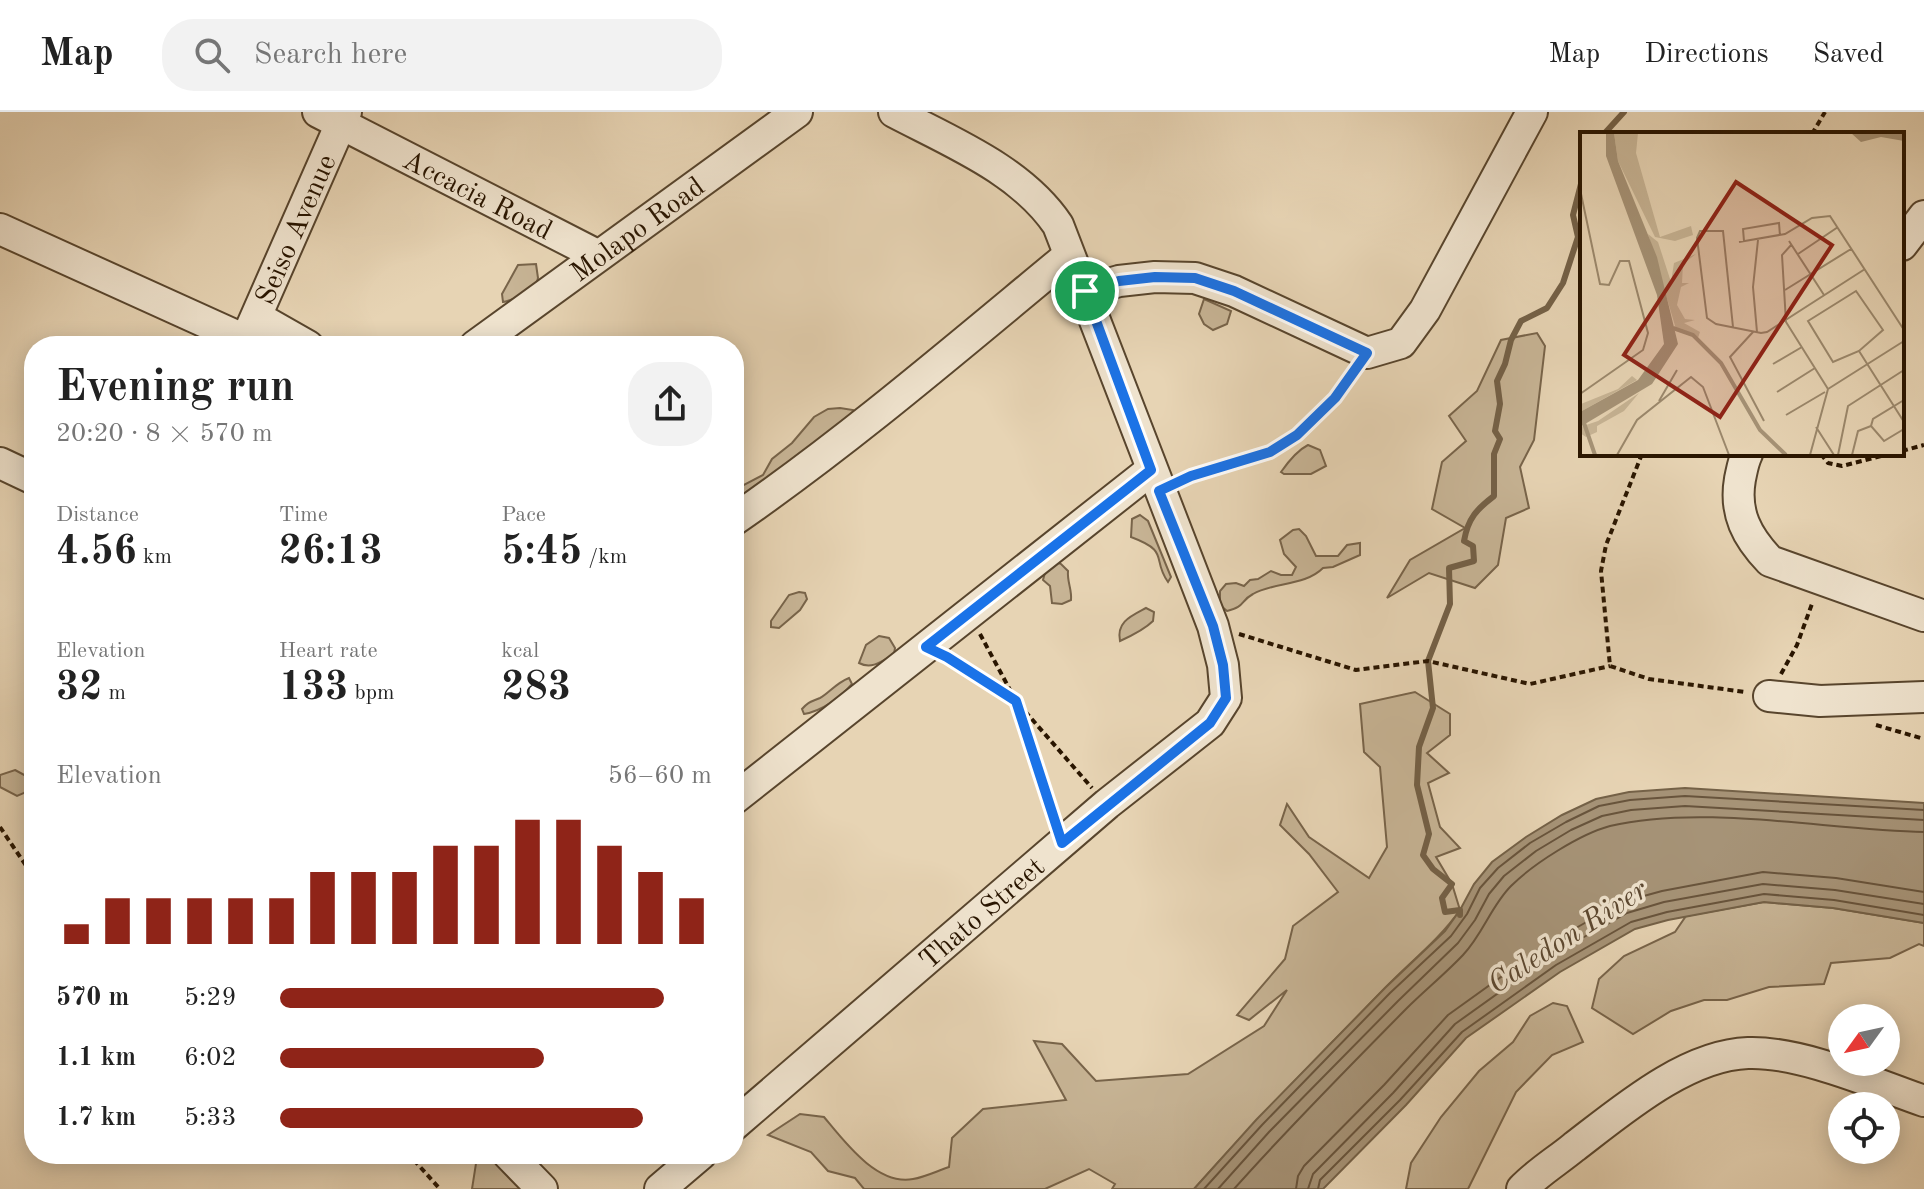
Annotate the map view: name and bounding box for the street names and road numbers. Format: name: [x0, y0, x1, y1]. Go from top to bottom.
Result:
street label: Accacia Road: [398, 147, 556, 247]
street label: Seiso Avenue: [252, 151, 342, 309]
street label: Molapo Road: [567, 173, 710, 288]
street label: Thato Street: [915, 853, 1051, 976]

